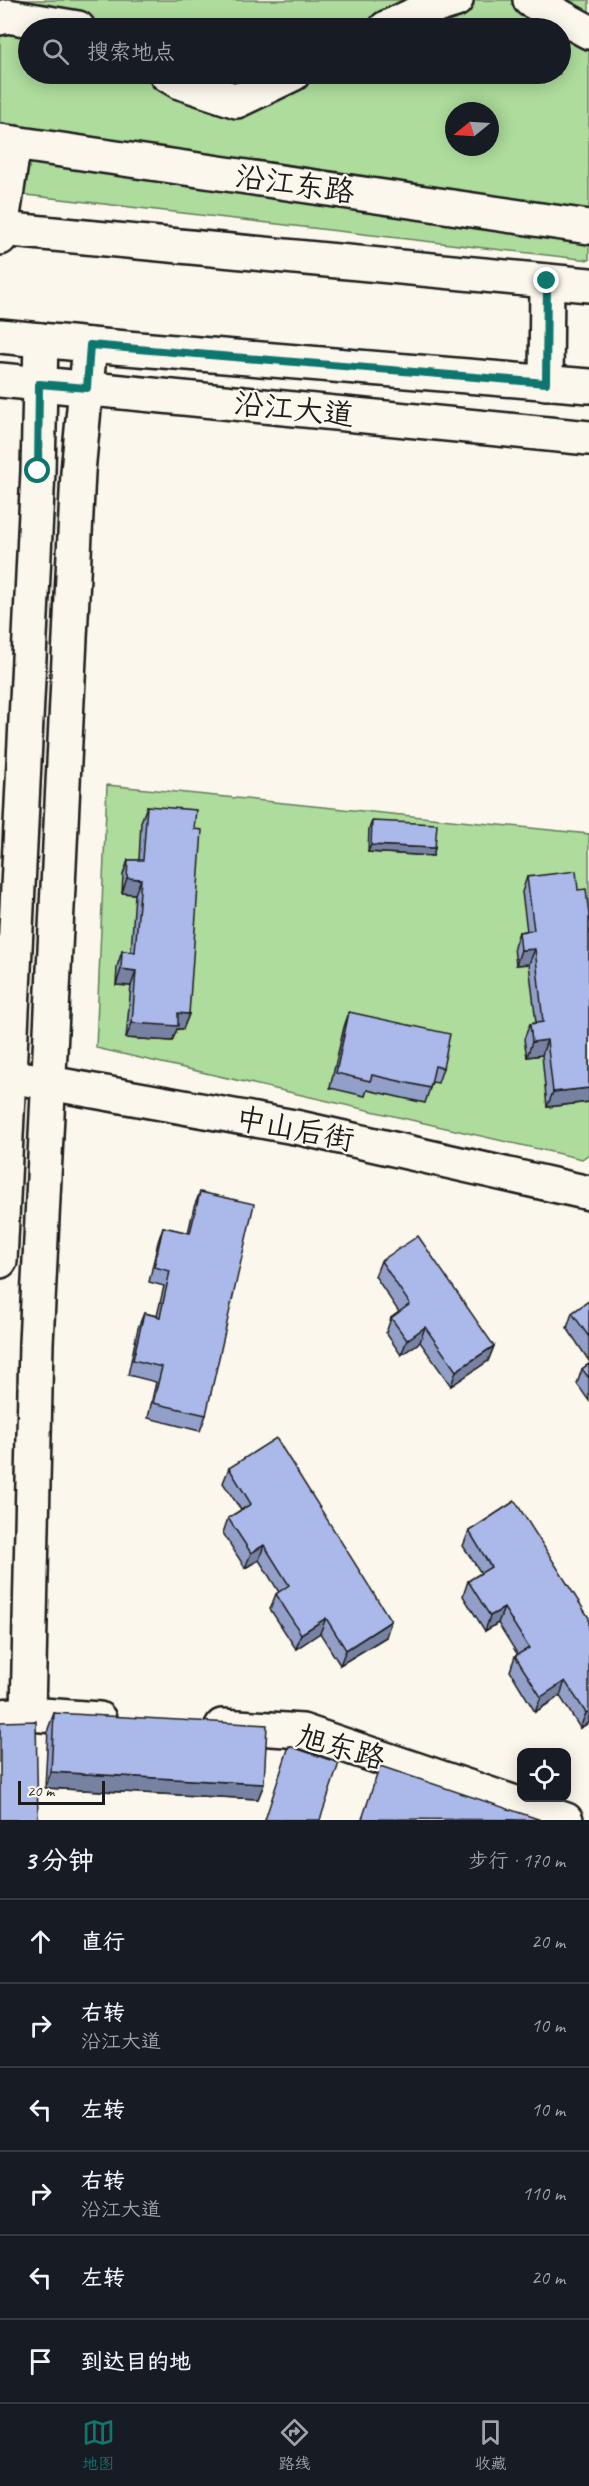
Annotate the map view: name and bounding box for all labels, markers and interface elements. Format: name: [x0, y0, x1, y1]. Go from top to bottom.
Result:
search box: [18, 18, 571, 84]
icon: search: [39, 35, 72, 68]
text: 搜索地点: [87, 38, 175, 66]
north arrow: [445, 102, 499, 156]
street label: 沿江东路: [233, 157, 357, 211]
route end: [533, 267, 559, 293]
street label: 沿江大道: [232, 384, 356, 434]
route start: [24, 457, 50, 483]
street label: 中山后街: [232, 1099, 358, 1159]
street label: 旭东路: [293, 1716, 389, 1778]
map controls: [517, 1748, 571, 1802]
button: locate: [517, 1748, 571, 1802]
scale bar: [18, 1778, 105, 1806]
text: 20 m: [27, 1781, 54, 1801]
text: 3 分钟: [24, 1844, 94, 1877]
text: 步行 · 170 m: [469, 1848, 565, 1873]
icon: ahead: [24, 1925, 57, 1958]
text: 直行: [81, 1928, 125, 1956]
text: 20 m: [531, 1929, 565, 1954]
text: 右转: [81, 1999, 125, 2027]
icon: right: [24, 2009, 57, 2042]
text: 10 m: [531, 2013, 565, 2038]
text: 沿江大道: [81, 2029, 161, 2054]
icon: left: [24, 2093, 57, 2126]
text: 左转: [81, 2096, 125, 2124]
text: 10 m: [531, 2097, 565, 2122]
text: 右转: [81, 2167, 125, 2195]
icon: right: [24, 2177, 57, 2210]
text: 110 m: [522, 2181, 565, 2206]
text: 沿江大道: [81, 2197, 161, 2222]
icon: left: [24, 2261, 57, 2294]
text: 左转: [81, 2264, 125, 2292]
text: 20 m: [531, 2265, 565, 2290]
icon: arrive: [24, 2345, 57, 2378]
text: 到达目的地: [81, 2348, 191, 2376]
tab: 地图: [82, 2416, 115, 2474]
tab: 路线: [278, 2416, 311, 2474]
tab: 收藏: [474, 2416, 507, 2474]

